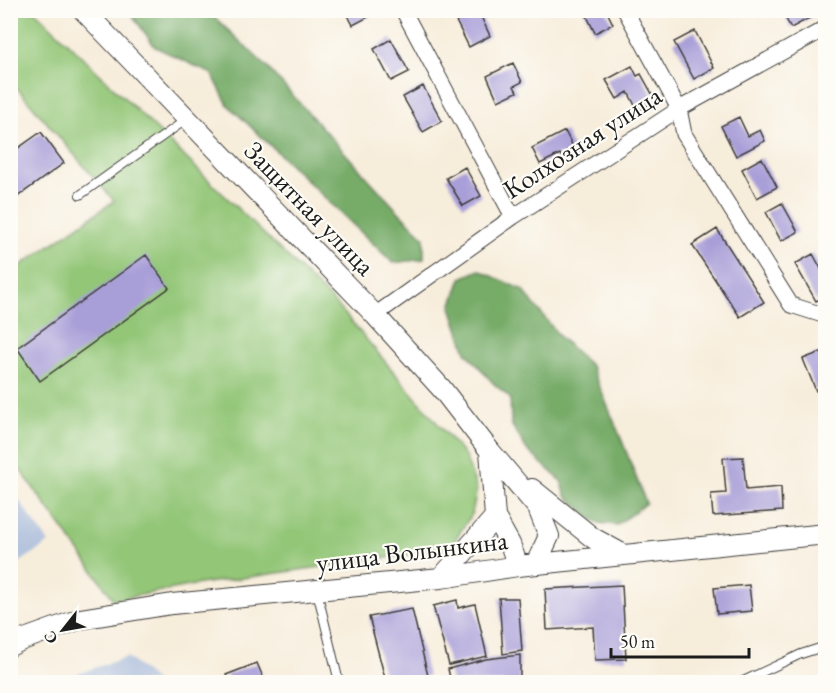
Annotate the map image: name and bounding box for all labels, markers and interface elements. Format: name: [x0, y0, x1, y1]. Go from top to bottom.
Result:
street label: Колхозная улица: [496, 77, 668, 206]
street label: Защитная улица: [237, 133, 383, 283]
street label: улица Волынкина: [314, 522, 510, 580]
north arrow: [33, 600, 93, 660]
scale bar: [611, 621, 749, 659]
text: С: [39, 627, 62, 648]
text: 50 m: [620, 630, 655, 653]

